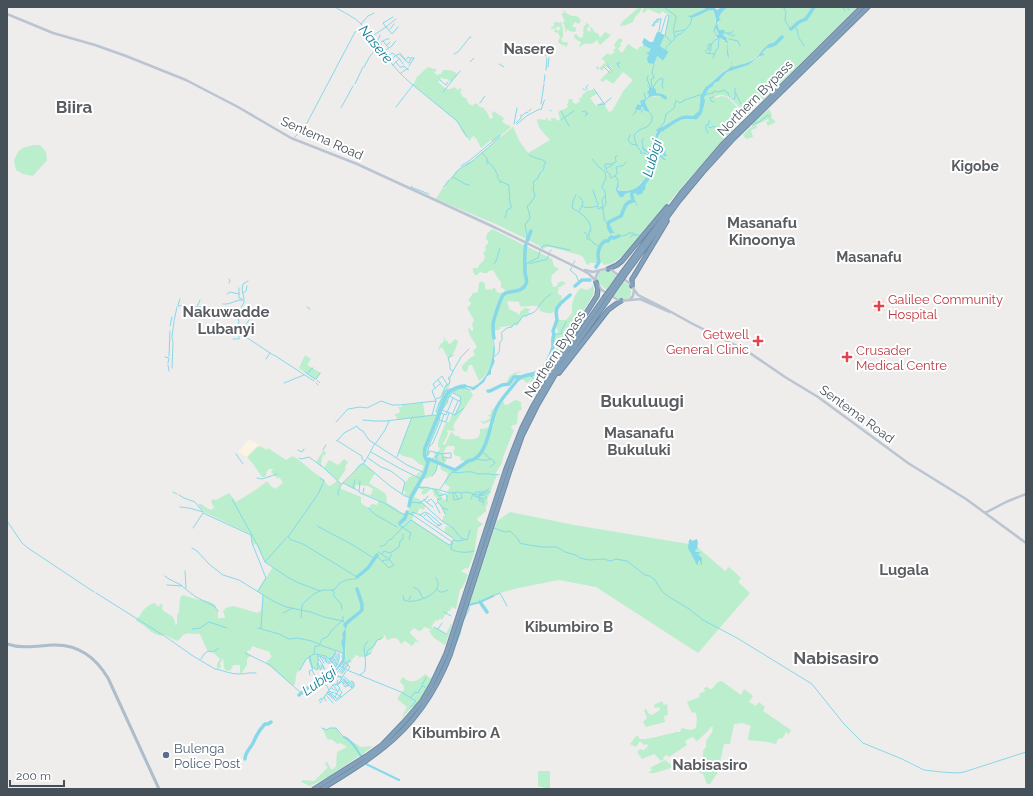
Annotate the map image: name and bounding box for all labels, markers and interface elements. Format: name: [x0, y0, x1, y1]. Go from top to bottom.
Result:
water label: Nasere: [356, 22, 397, 67]
district label: Nasere: [503, 40, 555, 58]
street label: Northern Bypass: [714, 57, 796, 139]
district label: Biira: [56, 97, 92, 117]
street label: Sentema Road: [279, 113, 365, 163]
water label: Lubigi: [639, 136, 665, 179]
district label: Kigobe: [951, 158, 999, 174]
district label: Masanafu Kinoonya: [727, 214, 797, 249]
district label: Masanafu: [836, 249, 902, 265]
place label: Galilee Community Hospital: [888, 292, 1003, 322]
marker: Galilee Community Hospital: [873, 300, 885, 312]
district label: Nakuwadde Lubanyi: [183, 303, 269, 338]
street label: Northern Bypass: [521, 308, 589, 400]
place label: Getwell General Clinic: [666, 327, 749, 357]
marker: Getwell General Clinic: [752, 335, 764, 347]
place label: Crusader Medical Centre: [856, 343, 947, 373]
marker: Crusader Medical Centre: [841, 351, 853, 363]
street label: Sentema Road: [817, 382, 897, 446]
district label: Bukuluugi: [600, 391, 684, 411]
district label: Masanafu Bukuluki: [604, 424, 674, 459]
district label: Lugala: [879, 561, 929, 579]
district label: Kibumbiro B: [525, 618, 613, 636]
district label: Nabisasiro: [793, 648, 879, 668]
water label: Lubigi: [299, 663, 340, 699]
district label: Kibumbiro A: [412, 724, 501, 742]
place label: Bulenga Police Post: [174, 741, 241, 771]
marker: Bulenga Police Post: [161, 750, 171, 760]
district label: Nabisasiro: [672, 756, 748, 774]
scale bar: [10, 762, 64, 788]
text: 200 m: [16, 769, 51, 783]

